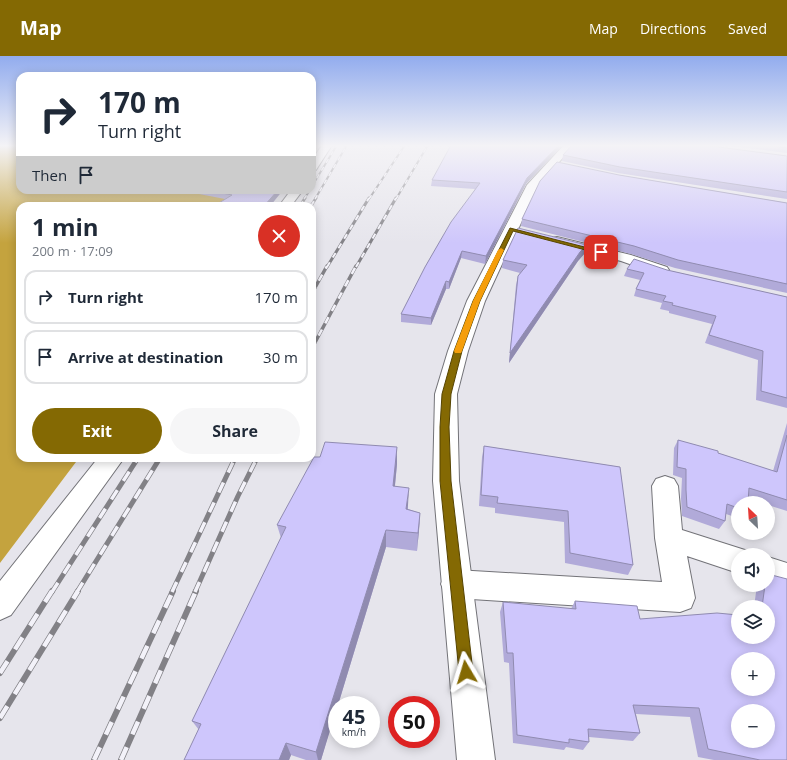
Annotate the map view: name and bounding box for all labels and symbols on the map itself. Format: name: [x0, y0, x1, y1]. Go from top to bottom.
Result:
pin: [584, 235, 618, 269]
north arrow: [731, 496, 775, 540]
position arrow: [445, 651, 487, 693]
speed limit sign: 50: [388, 696, 440, 748]

